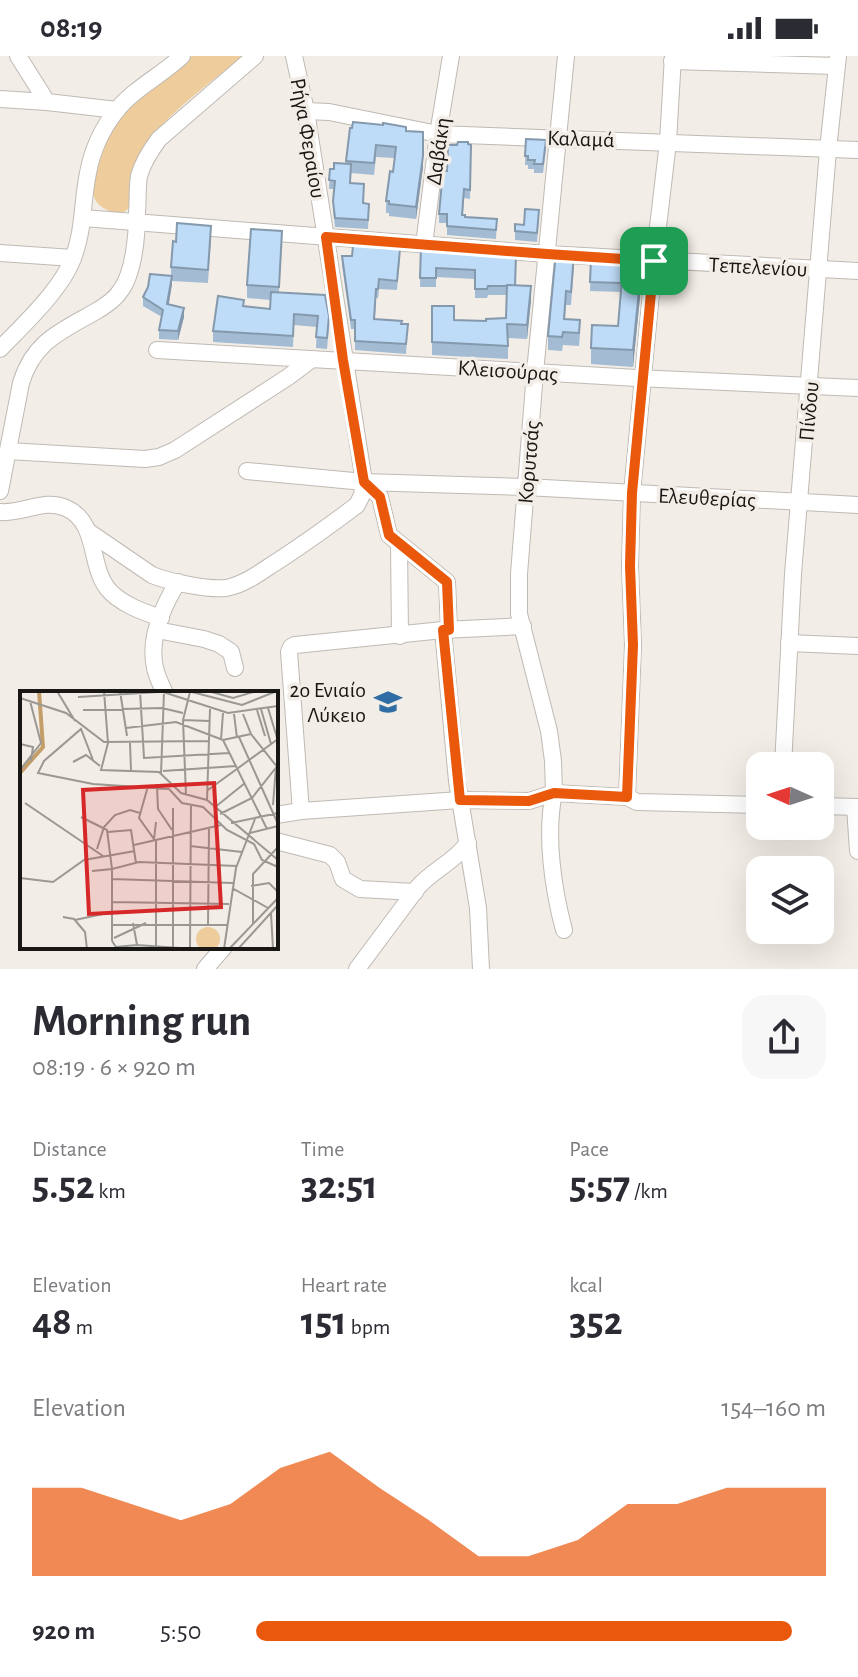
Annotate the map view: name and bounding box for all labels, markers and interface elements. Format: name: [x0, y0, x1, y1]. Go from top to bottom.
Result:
text: 08:19: [40, 13, 103, 43]
street label: Ρήγα Φεραίου: [287, 76, 329, 200]
street label: Δαβάκη: [422, 116, 454, 186]
street label: Καλαμά: [547, 127, 615, 151]
pin: [620, 227, 688, 295]
icon: arrive: [632, 239, 676, 283]
street label: Τεπελενίου: [708, 253, 808, 281]
street label: Κλεισούρας: [457, 357, 559, 385]
street label: Πίνδου: [795, 380, 823, 442]
street label: Κορυτσάς: [514, 420, 544, 505]
street label: Ελευθερίας: [657, 484, 756, 512]
place label: 2ο Ενιαίο Λύκειο: [289, 679, 366, 726]
school or university icon: 2ο Ενιαίο Λύκειο: [373, 687, 403, 717]
inset map: [20, 691, 278, 949]
north arrow: [746, 752, 834, 840]
map controls: [746, 752, 834, 944]
button: layers: [746, 856, 834, 944]
button: share: [742, 995, 826, 1079]
text: Morning run: [32, 1000, 251, 1044]
text: 08:19 · 6 × 920 m: [32, 1054, 196, 1080]
text: Distance: [32, 1138, 107, 1160]
text: Time: [301, 1138, 345, 1160]
text: Pace: [569, 1138, 609, 1160]
text: 5.52: [32, 1166, 95, 1206]
text: 32:51: [301, 1166, 378, 1206]
text: 5:57: [569, 1166, 630, 1206]
text: km: [95, 1180, 126, 1202]
text: /km: [630, 1180, 668, 1202]
text: Elevation: [32, 1274, 112, 1296]
text: Heart rate: [301, 1274, 387, 1296]
text: kcal: [569, 1274, 603, 1296]
text: 48: [32, 1302, 72, 1342]
text: 151: [301, 1302, 347, 1342]
text: 352: [569, 1302, 623, 1342]
text: m: [72, 1316, 93, 1338]
text: bpm: [347, 1316, 390, 1338]
text: Elevation: [32, 1395, 126, 1421]
text: 154–160 m: [721, 1395, 826, 1421]
text: 920 m: [32, 1618, 95, 1644]
text: 5:50: [160, 1618, 201, 1644]

